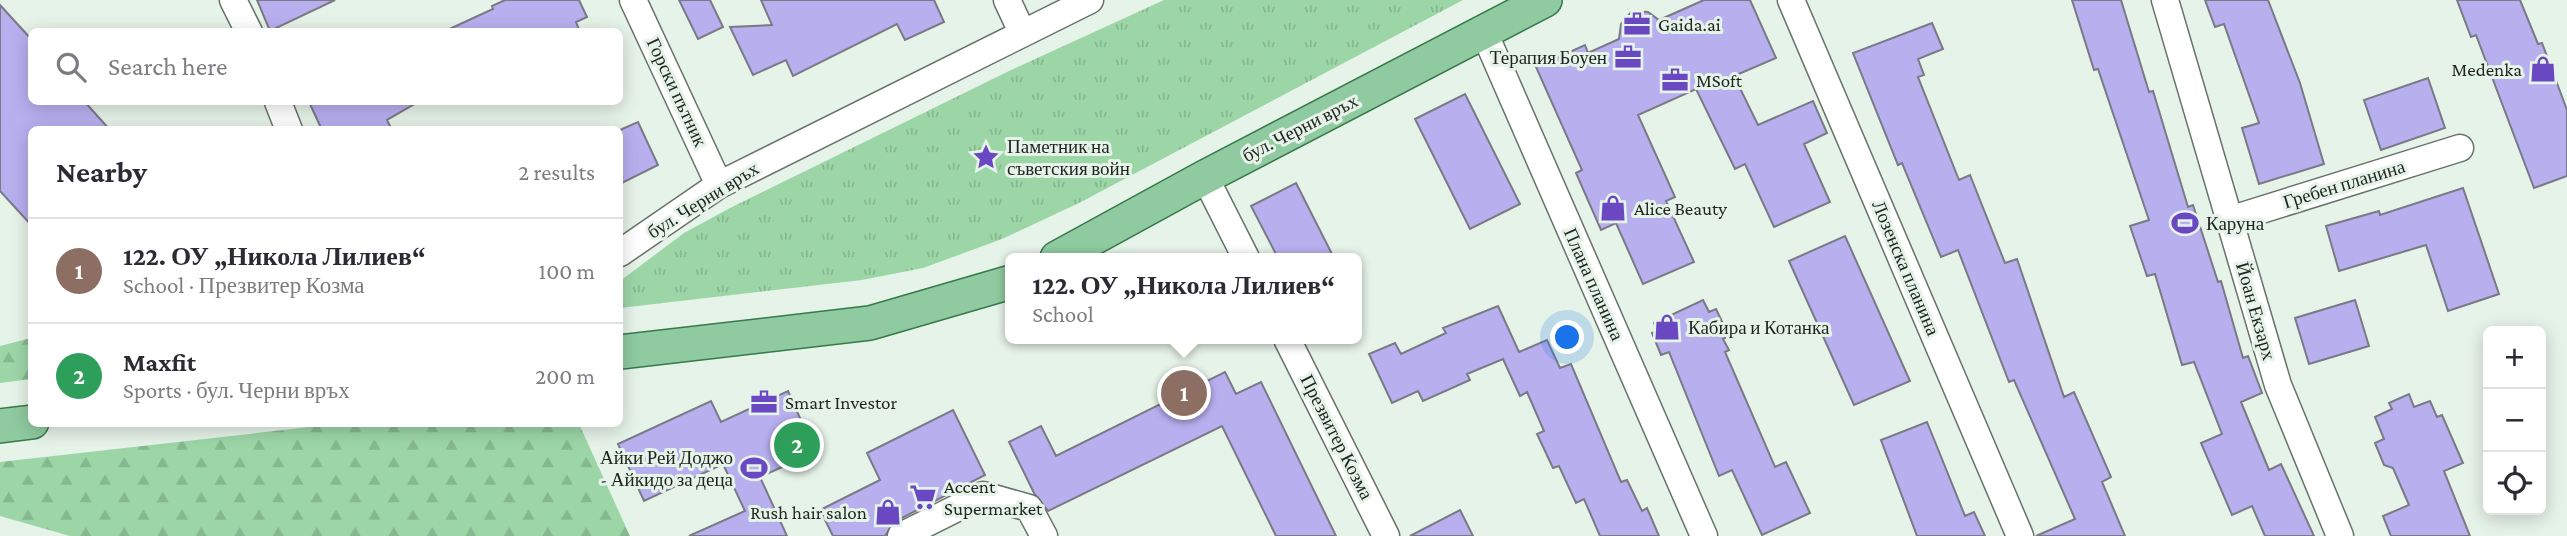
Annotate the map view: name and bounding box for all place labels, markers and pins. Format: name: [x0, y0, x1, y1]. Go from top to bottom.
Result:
office icon: Gaida.ai: [1622, 9, 1652, 39]
place label: Gaida.ai: [1658, 14, 1721, 35]
office icon: Терапия Боуен: [1613, 42, 1643, 72]
place label: Терапия Боуен: [1490, 47, 1607, 68]
shop icon: Medenka: [2528, 54, 2558, 84]
place label: Medenka: [2452, 59, 2522, 80]
office icon: MSoft: [1660, 65, 1690, 95]
place label: MSoft: [1696, 70, 1743, 91]
place label: Паметник на съветския войн: [1007, 136, 1130, 179]
place icon: Паметник на съветския войн: [971, 142, 1001, 172]
shop icon: Alice Beauty: [1598, 193, 1628, 223]
place label: Alice Beauty: [1634, 198, 1727, 219]
sports icon: Каруна: [2170, 208, 2200, 238]
place label: Каруна: [2206, 213, 2265, 234]
shop icon: Кабира и Котанка: [1652, 312, 1682, 342]
place label: Кабира и Котанка: [1688, 317, 1830, 338]
pin: 1: [1161, 367, 1207, 419]
office icon: Smart Investor: [749, 387, 779, 417]
place label: Smart Investor: [785, 392, 897, 413]
pin: 2: [774, 419, 820, 471]
place label: Айки Рей Доджо - Айкидо за деца: [600, 447, 734, 490]
sports icon: Айки Рей Доджо - Айкидо за деца: [739, 453, 769, 483]
place label: Accent Supermarket: [944, 476, 1043, 519]
supermarket icon: Accent Supermarket: [908, 482, 938, 512]
shop icon: Rush hair salon: [873, 497, 903, 527]
place label: Rush hair salon: [750, 502, 867, 523]

